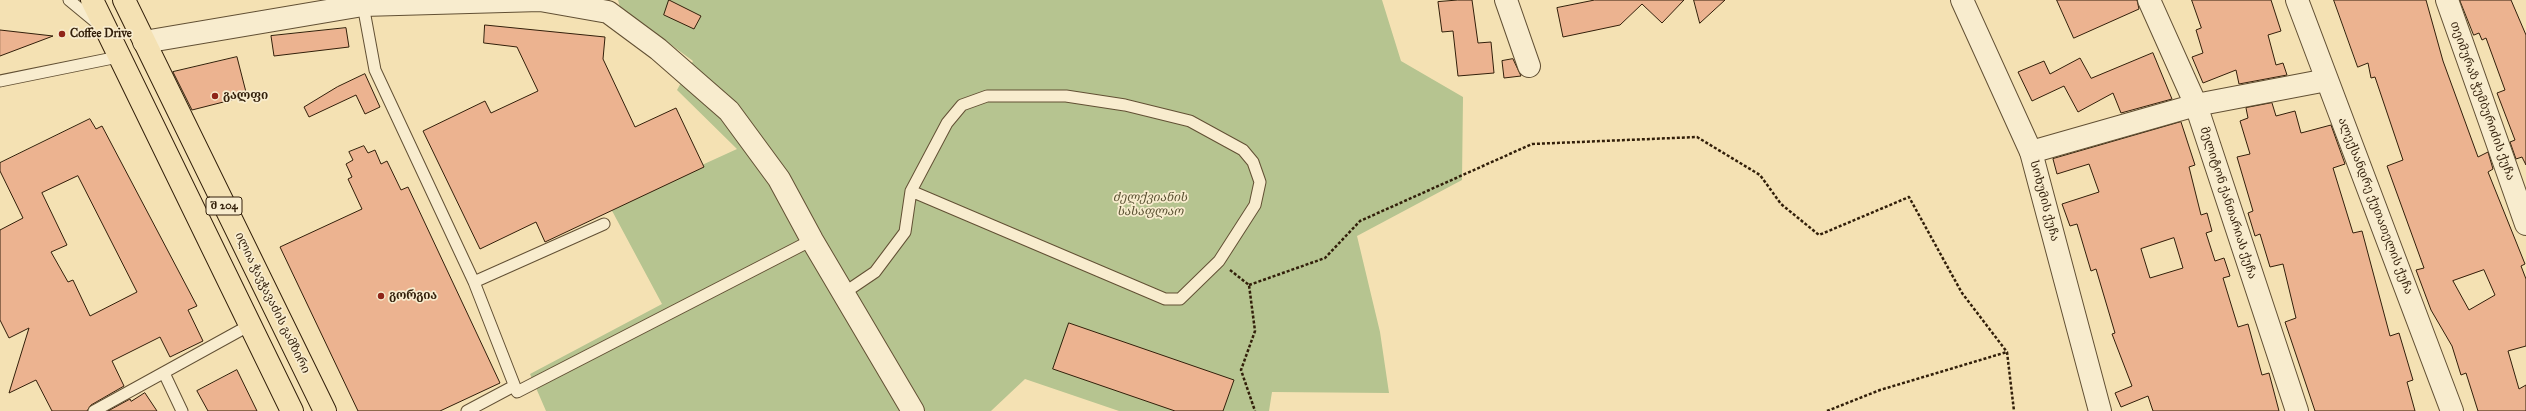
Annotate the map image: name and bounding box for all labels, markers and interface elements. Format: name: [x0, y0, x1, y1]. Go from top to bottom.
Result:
street label: თეიმურაზ ჭუმბურიძის ქუჩა: [2446, 20, 2518, 182]
place label: Coffee Drive: [70, 27, 132, 41]
marker: Coffee Drive: [57, 29, 67, 39]
place label: გალფი: [223, 89, 268, 103]
marker: გალფი: [210, 91, 220, 101]
street label: ალექსანდრე ქუთათელის ქუჩა: [2335, 116, 2415, 296]
street label: მელიტონ ქანთარიას ქუჩა: [2197, 125, 2259, 281]
street label: სოხუმის ქუჩა: [2026, 159, 2062, 243]
park label: ძელქვიანის სასაფლაო: [1113, 191, 1187, 219]
road number: შ 204: [206, 197, 242, 215]
street label: ილია ჭავჭავაძის გამზირი: [231, 230, 313, 376]
place label: გორგია: [389, 289, 437, 303]
marker: გორგია: [376, 291, 386, 301]

